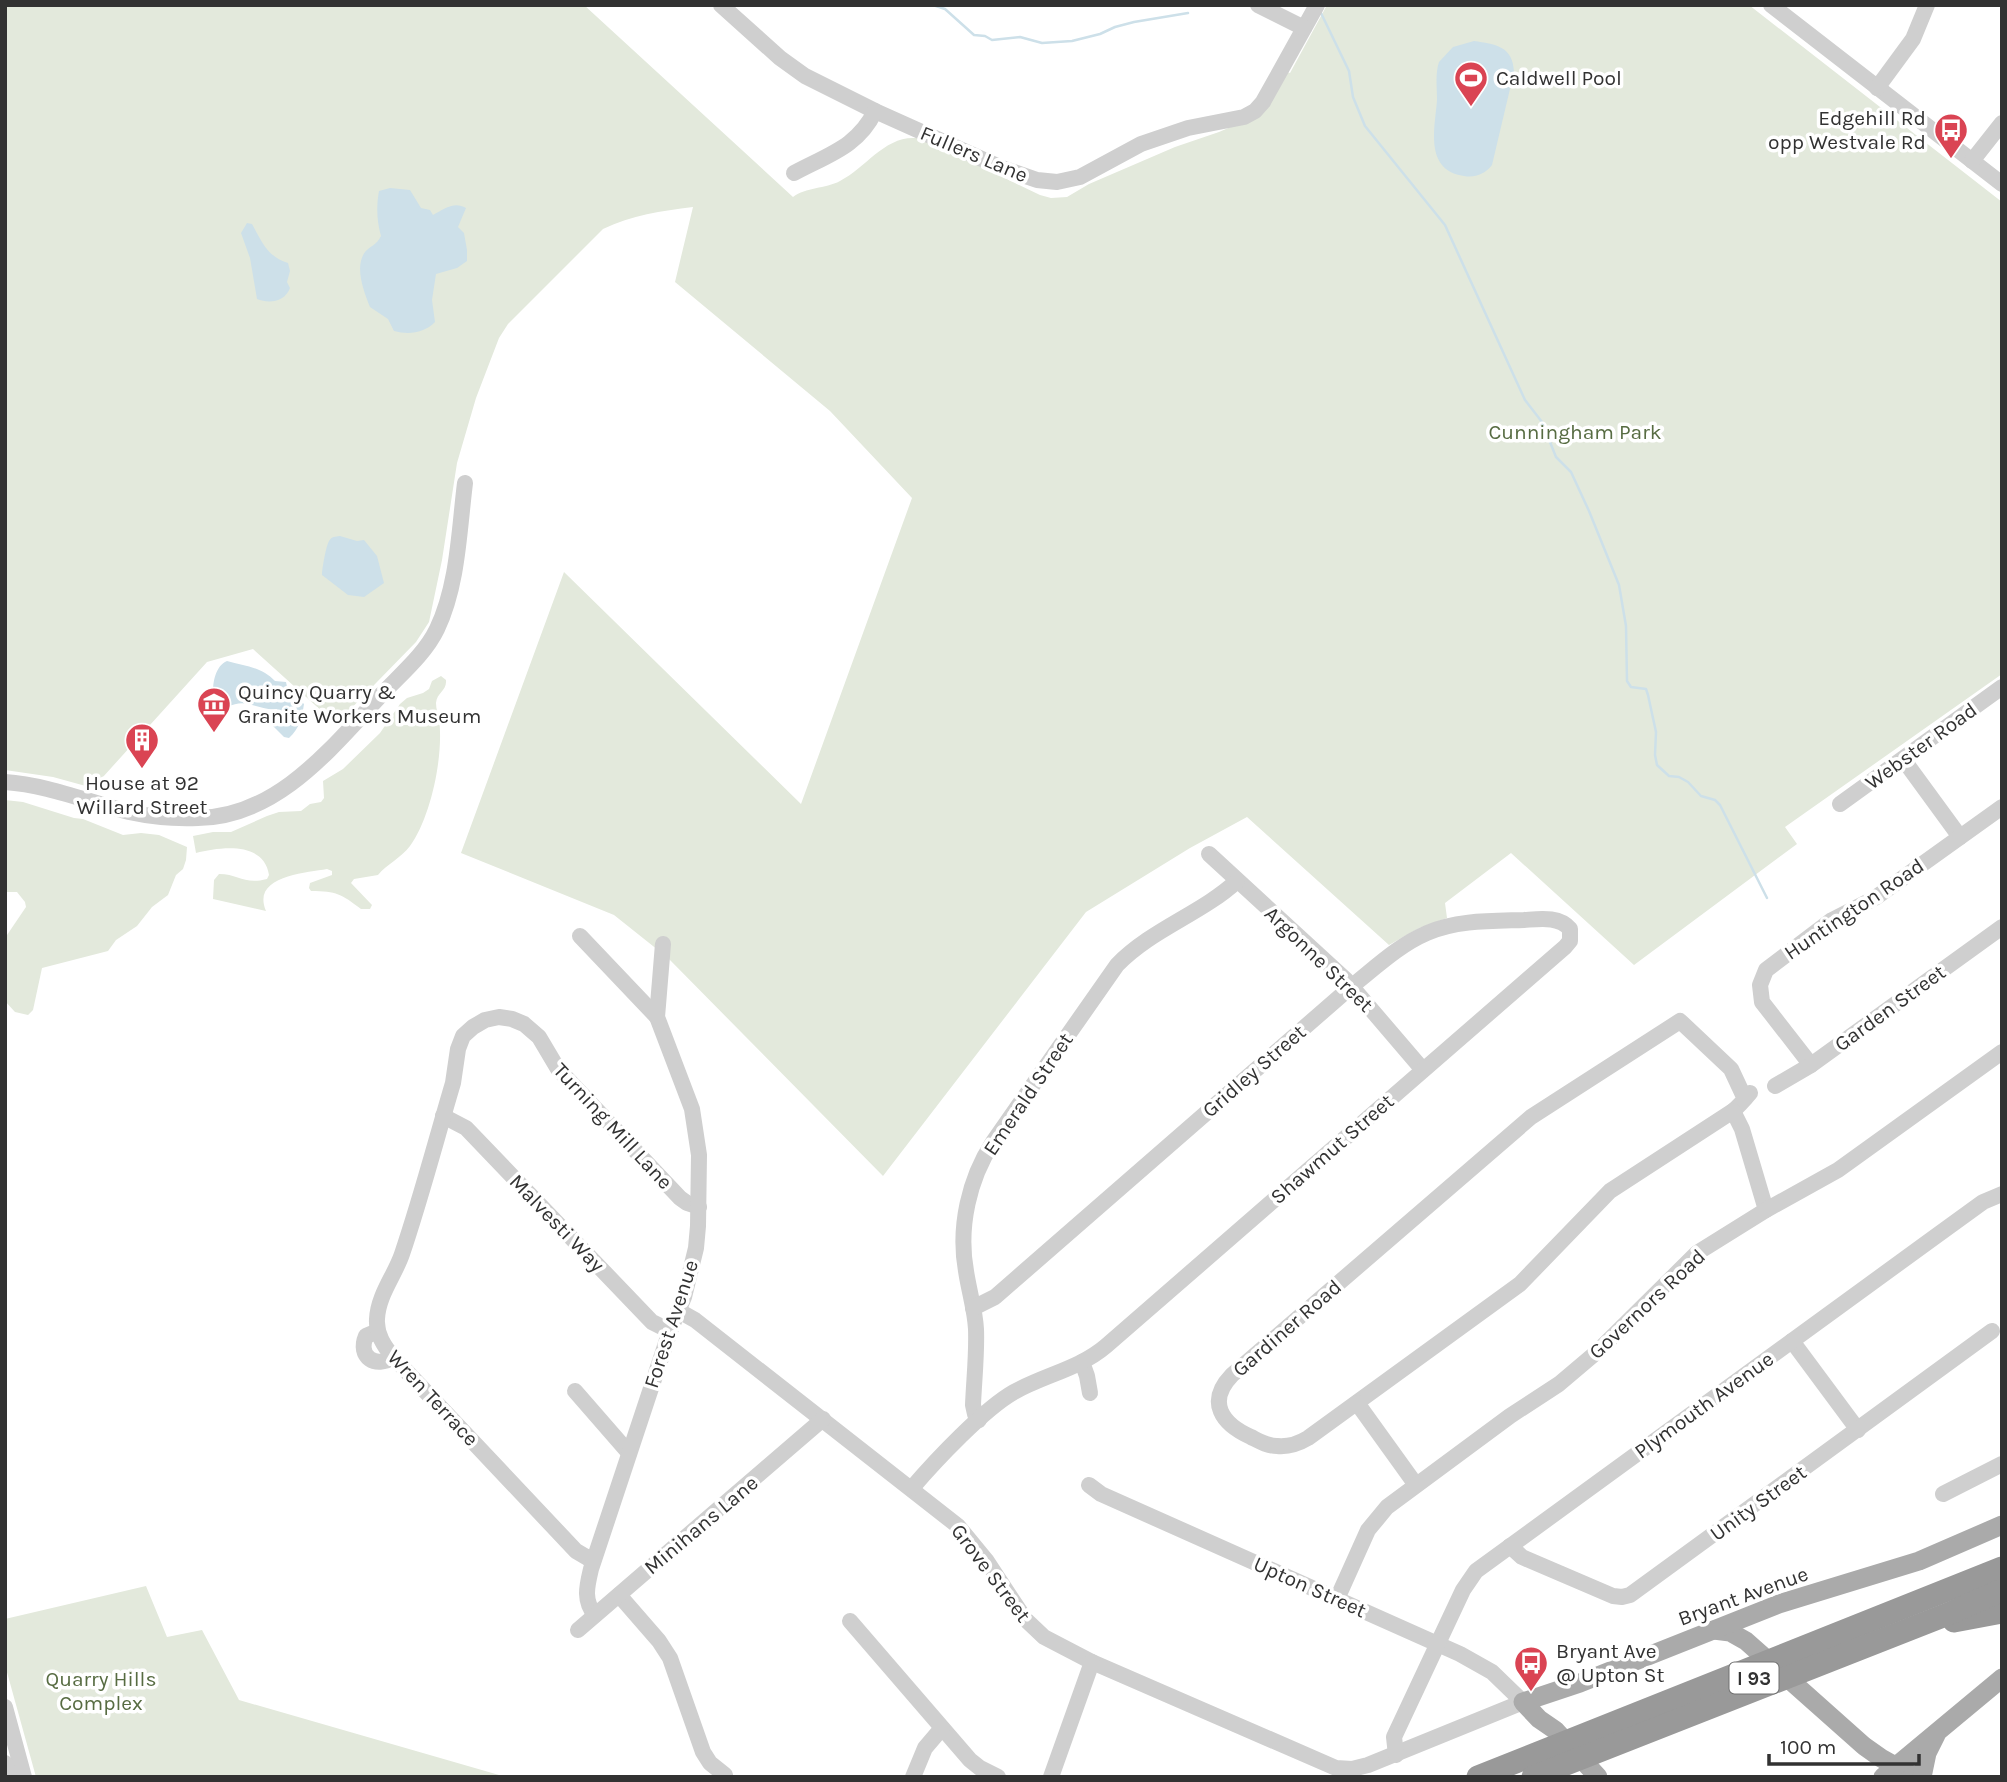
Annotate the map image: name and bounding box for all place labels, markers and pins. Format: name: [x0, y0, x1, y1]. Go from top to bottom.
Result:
sports icon: Caldwell Pool: [1452, 59, 1490, 108]
place label: Caldwell Pool: [1496, 66, 1622, 90]
place label: Edgehill Rd opp Westvale Rd: [1768, 106, 1926, 154]
bus stop icon: Edgehill Rd opp Westvale Rd: [1932, 111, 1970, 160]
place label: Quincy Quarry & Granite Workers Museum: [238, 680, 481, 728]
museum icon: Quincy Quarry & Granite Workers Museum: [195, 685, 233, 734]
building icon: House at 92 Willard Street: [123, 721, 161, 770]
place label: House at 92 Willard Street: [76, 771, 208, 819]
place label: Bryant Ave @ Upton St: [1556, 1639, 1664, 1687]
bus stop icon: Bryant Ave @ Upton St: [1512, 1644, 1550, 1693]

